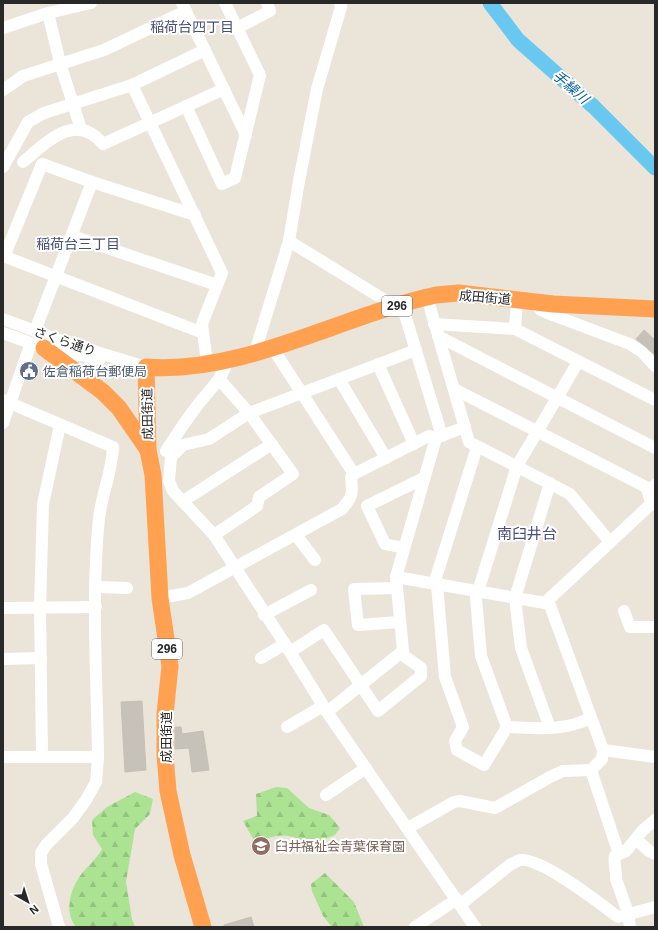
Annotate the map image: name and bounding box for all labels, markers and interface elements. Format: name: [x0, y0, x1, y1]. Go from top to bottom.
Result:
district label: 稲荷台四丁目: [150, 19, 234, 35]
water label: 手繰川: [550, 67, 594, 108]
district label: 稲荷台三丁目: [36, 236, 120, 252]
street label: 成田街道: [458, 288, 512, 307]
road number: 296: [382, 296, 412, 316]
street label: さくら通り: [32, 324, 98, 359]
public building icon: 佐倉稲荷台郵便局: [18, 360, 40, 382]
place label: 佐倉稲荷台郵便局: [43, 364, 147, 379]
street label: 成田街道: [140, 388, 155, 440]
district label: 南臼井台: [497, 525, 557, 542]
road number: 296: [152, 639, 182, 659]
street label: 成田街道: [159, 711, 174, 763]
school or university icon: 臼井福祉会青葉保育園: [250, 835, 272, 857]
place label: 臼井福祉会青葉保育園: [275, 839, 405, 854]
north arrow: [8, 882, 48, 922]
text: N: [27, 903, 41, 917]

